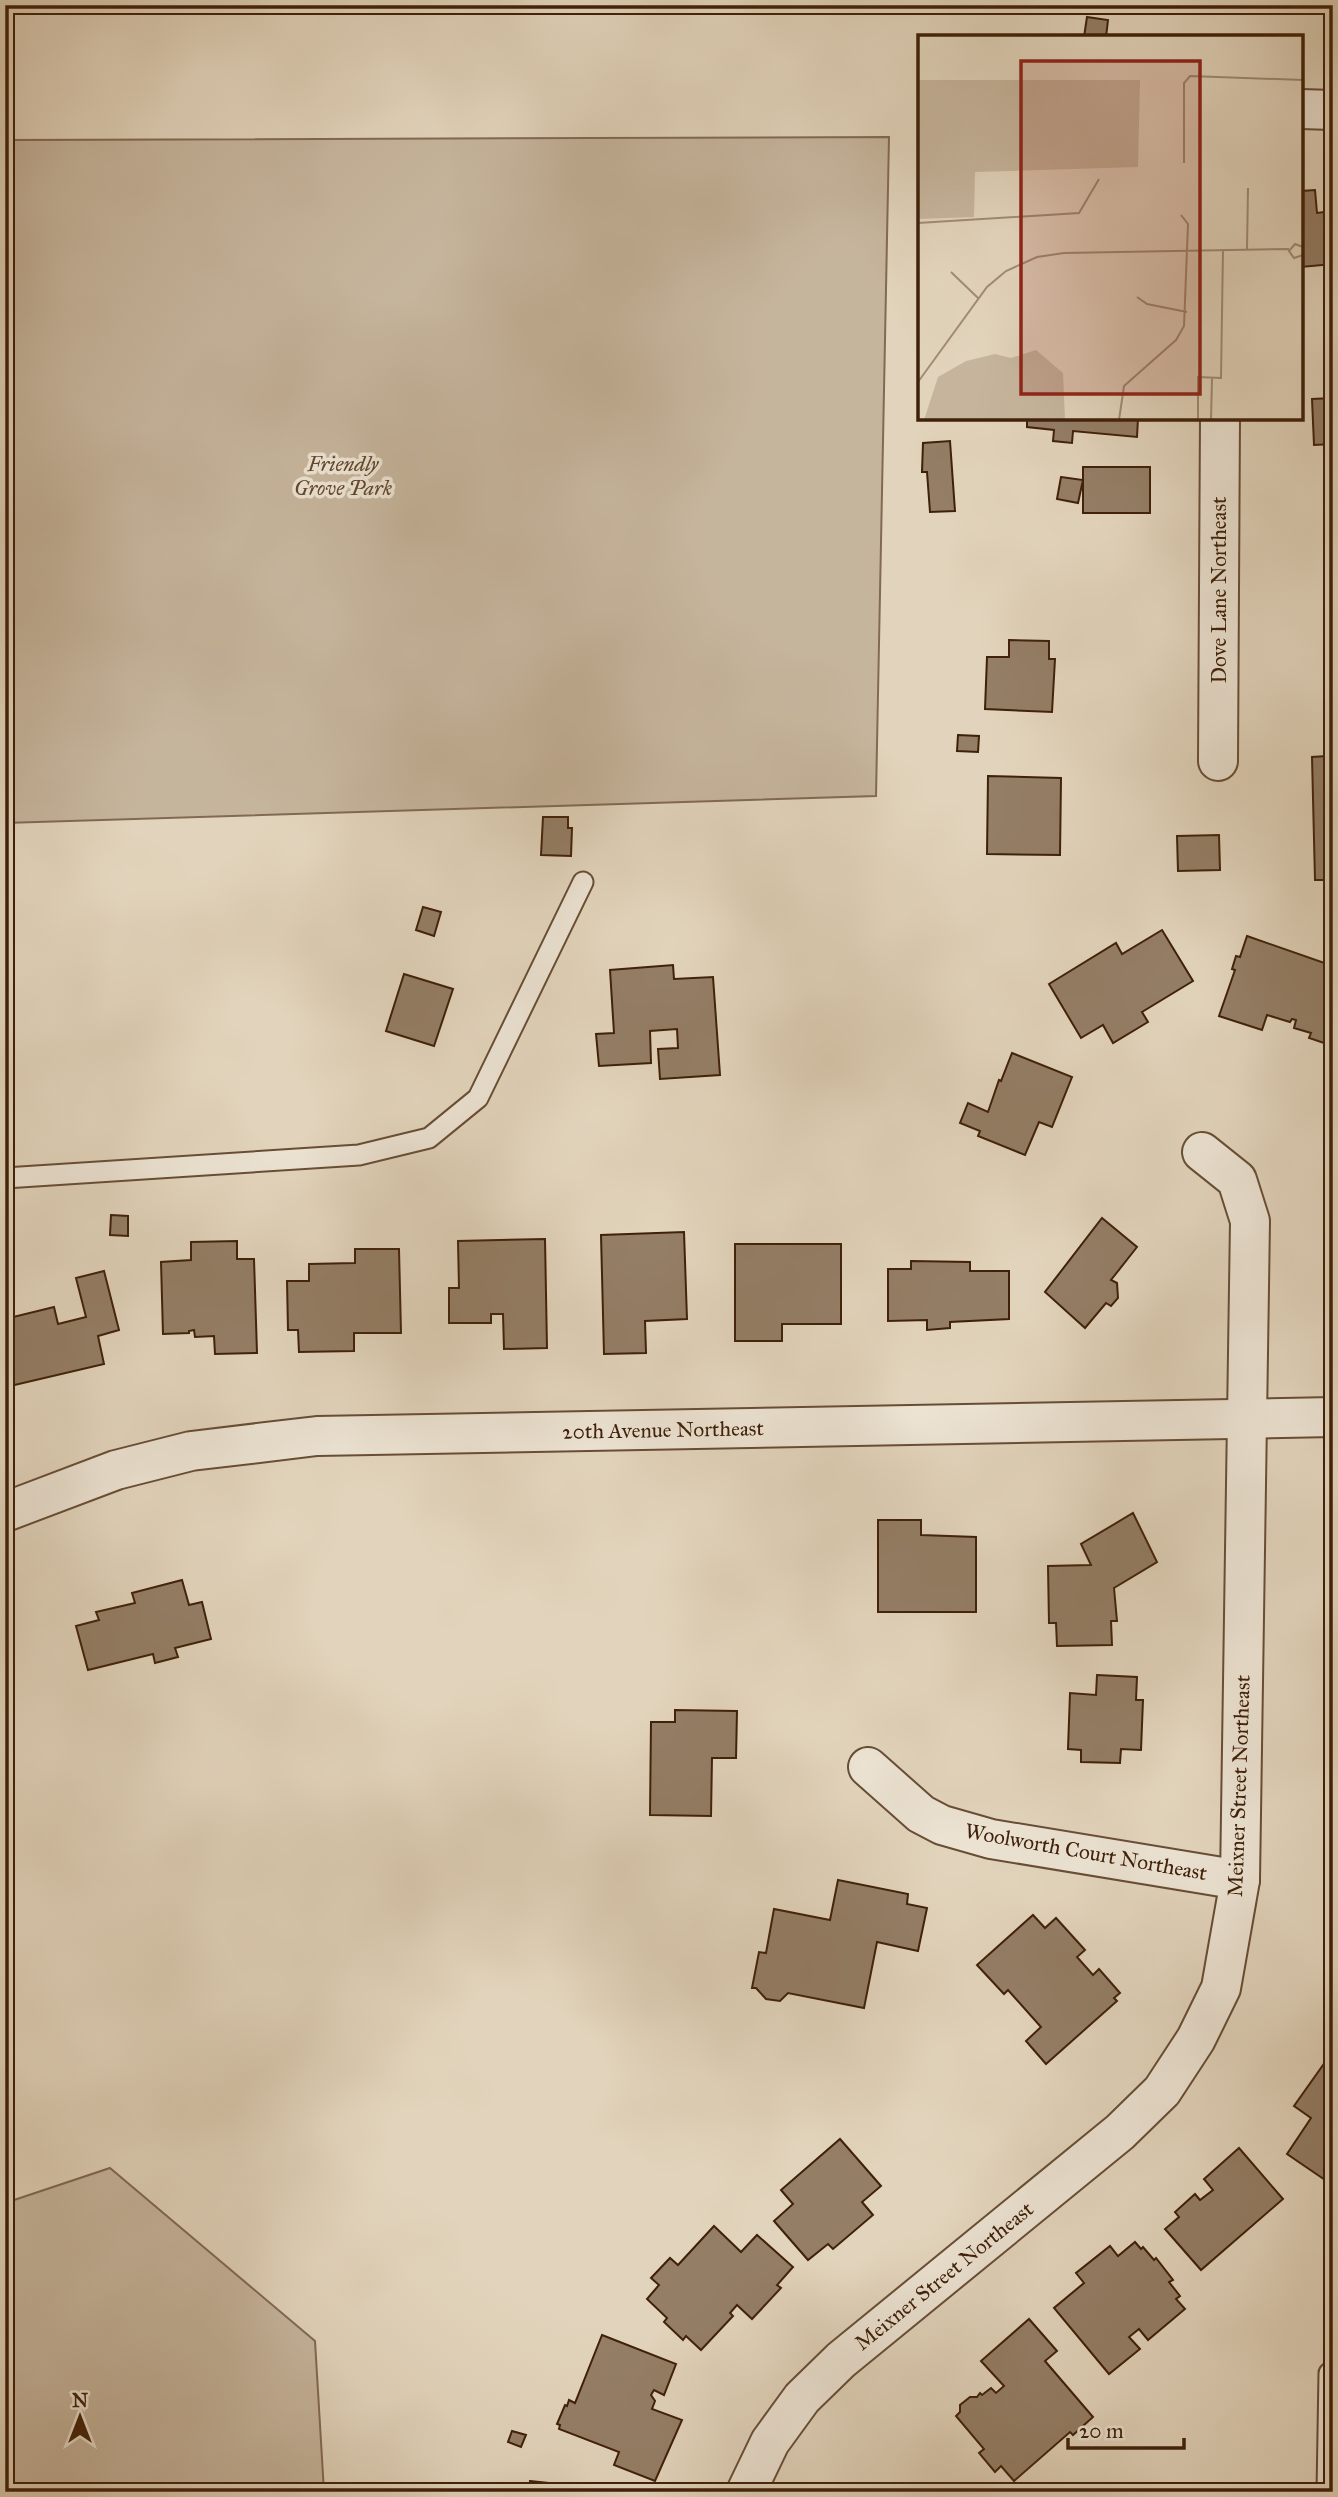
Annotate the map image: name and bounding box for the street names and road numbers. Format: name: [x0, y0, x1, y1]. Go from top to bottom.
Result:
street label: Dove Lane Northeast: [1206, 496, 1232, 684]
street label: 20th Avenue Northeast: [562, 1415, 765, 1445]
street label: Meixner Street Northeast: [1222, 1674, 1256, 1898]
street label: Woolworth Court Northeast: [963, 1818, 1210, 1886]
street label: Meixner Street Northeast: [849, 2196, 1039, 2356]

